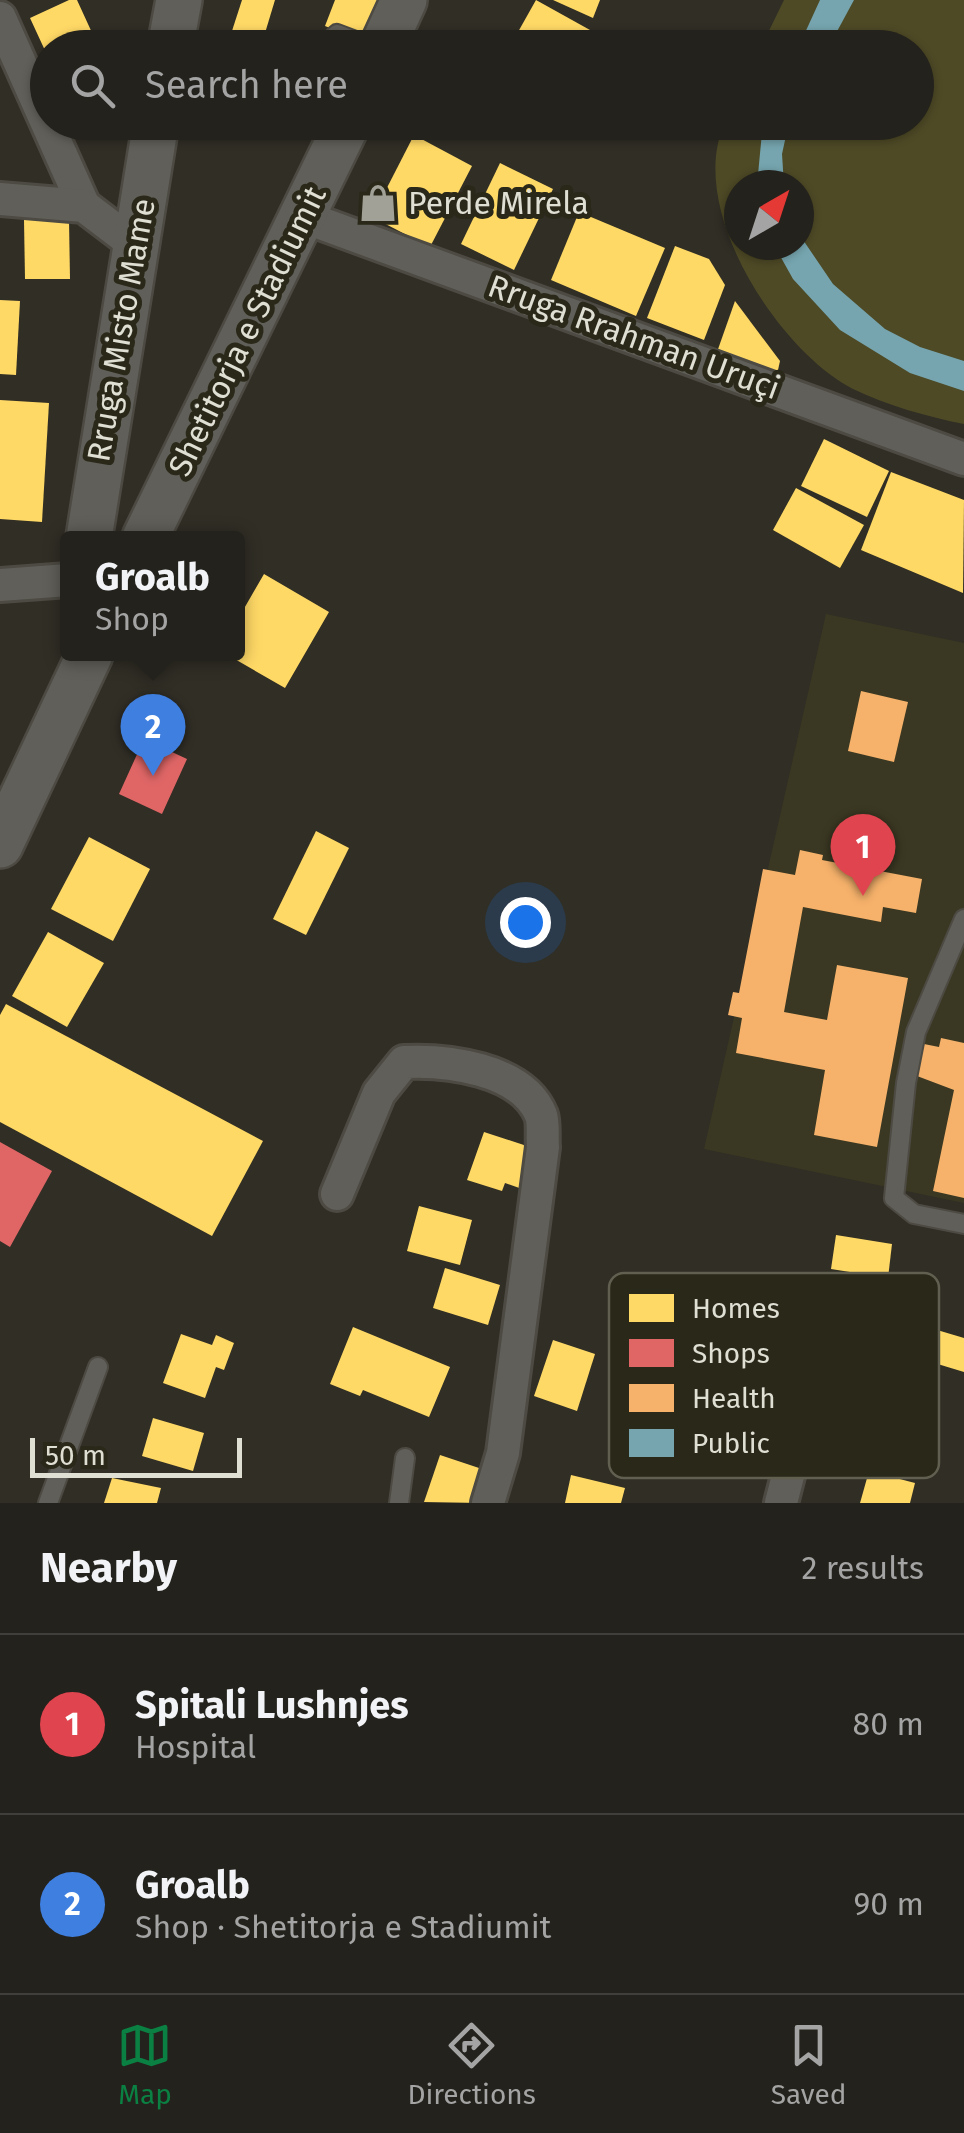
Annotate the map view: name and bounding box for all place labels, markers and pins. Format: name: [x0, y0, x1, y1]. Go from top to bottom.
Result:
shop icon: Perde Mirela: [357, 182, 399, 224]
place label: Perde Mirela: [408, 184, 589, 222]
pin: 2: [120, 694, 186, 776]
pin: 1: [830, 814, 896, 896]

